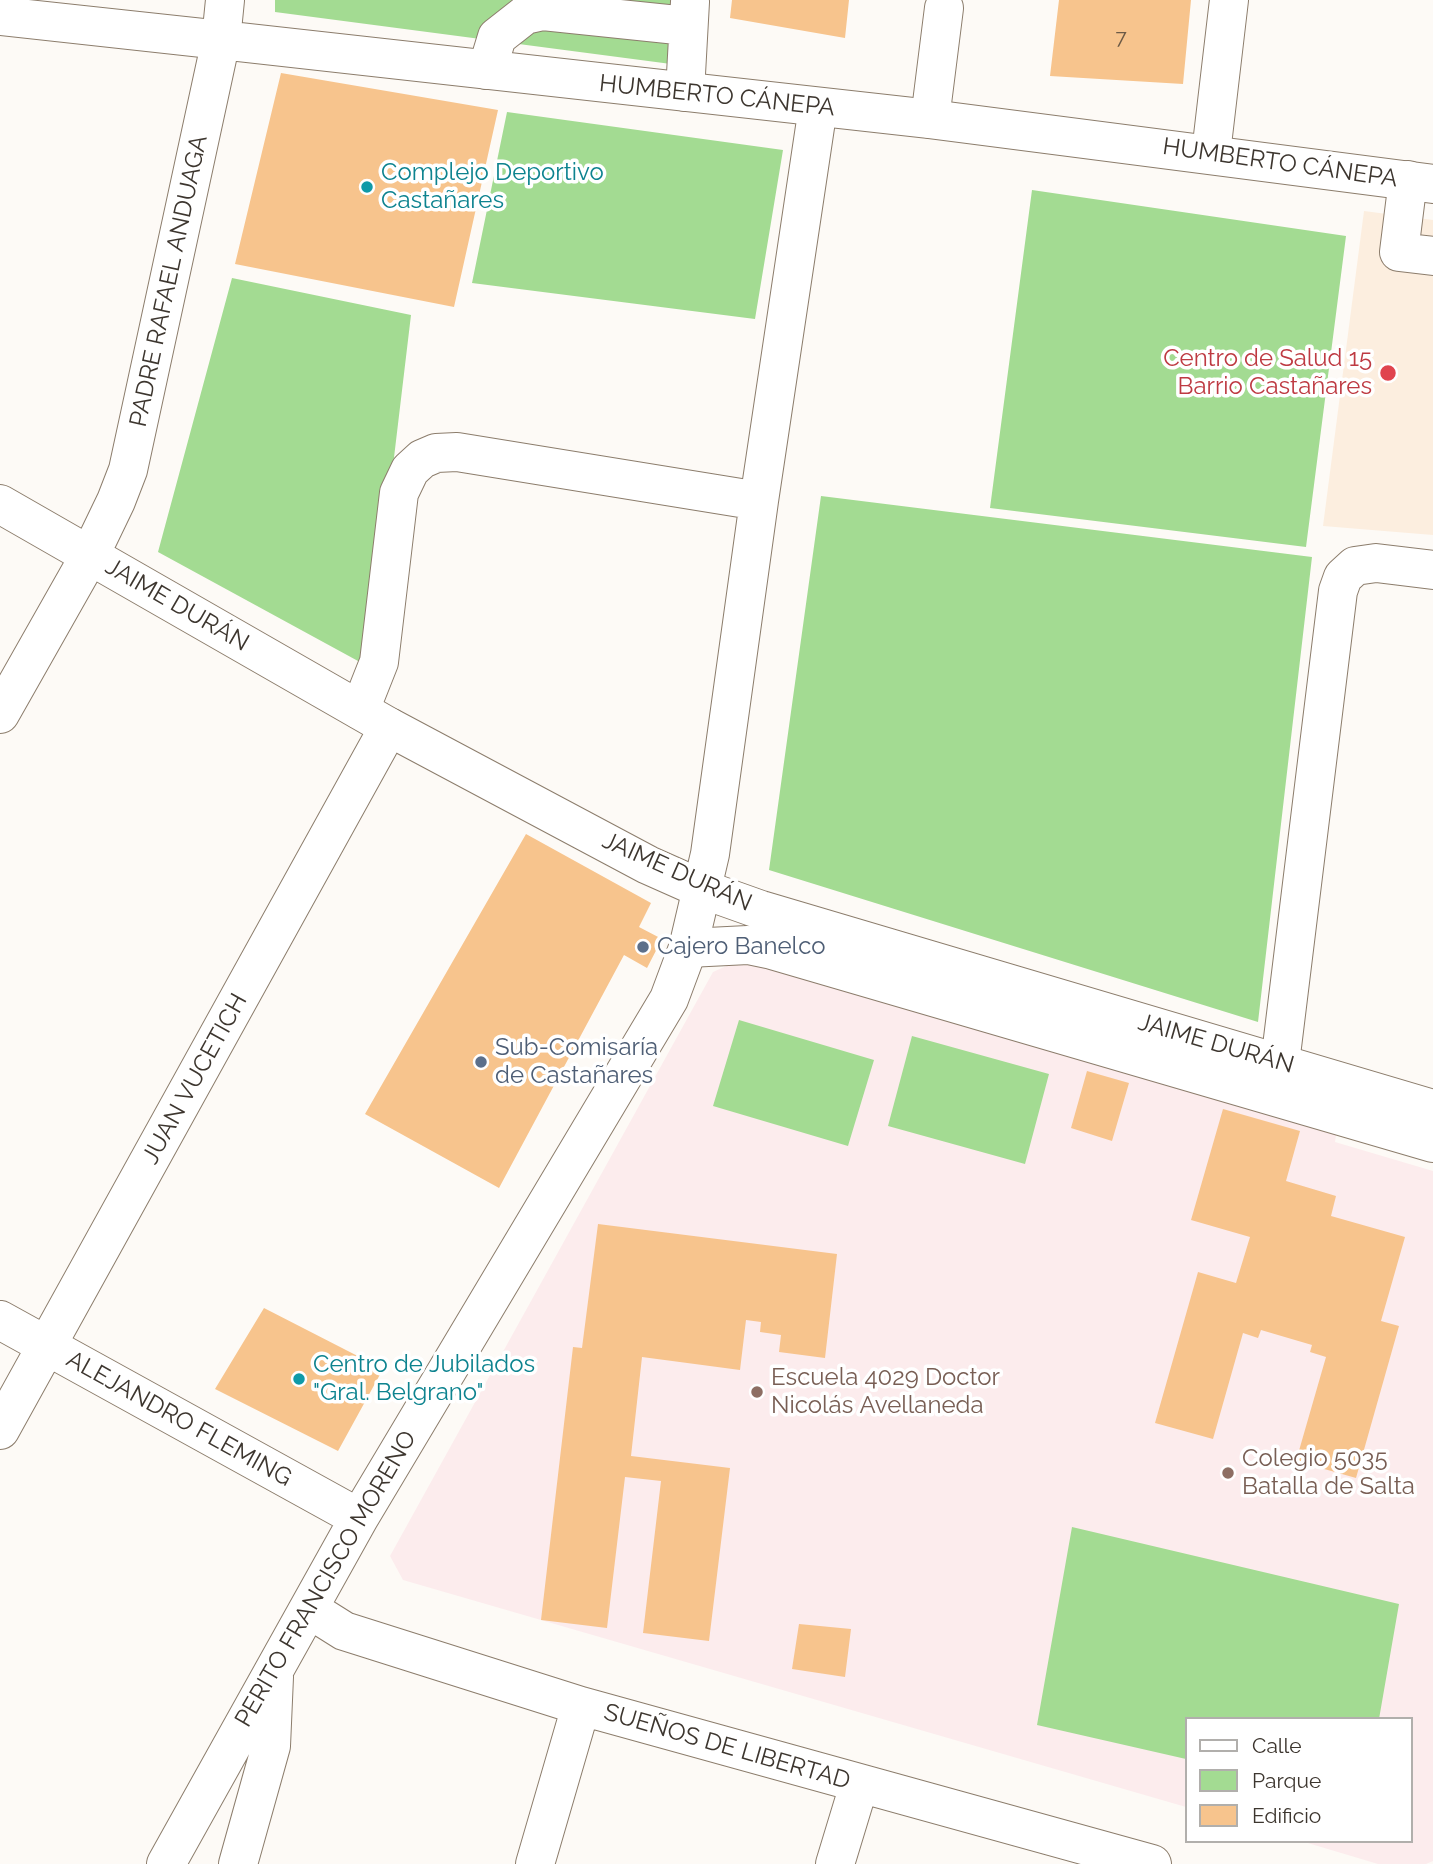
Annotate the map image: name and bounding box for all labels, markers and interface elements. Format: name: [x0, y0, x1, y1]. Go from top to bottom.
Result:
house number: 7: [1115, 25, 1127, 51]
street label: HUMBERTO CÁNEPA: [598, 69, 836, 123]
street label: HUMBERTO CÁNEPA: [1161, 132, 1399, 194]
street label: PADRE RAFAEL ANDUAGA: [124, 133, 214, 429]
place label: Complejo Deportivo Castañares: [381, 159, 604, 215]
marker: Complejo Deportivo Castañares: [359, 179, 375, 195]
place label: Centro de Salud 15 Barrio Castañares: [1163, 345, 1372, 401]
marker: Centro de Salud 15 Barrio Castañares: [1378, 363, 1398, 383]
street label: JAIME DURÁN: [100, 552, 254, 658]
street label: JAIME DURÁN: [598, 826, 756, 918]
place label: Cajero Banelco: [657, 933, 825, 961]
marker: Cajero Banelco: [635, 939, 651, 955]
street label: JUAN VUCETICH: [136, 989, 254, 1169]
street label: JAIME DURÁN: [1135, 1008, 1297, 1080]
place label: Sub-Comisaría de Castañares: [495, 1034, 658, 1090]
marker: Sub-Comisaría de Castañares: [473, 1054, 489, 1070]
street label: ALEJANDRO FLEMING: [61, 1345, 297, 1493]
place label: Centro de Jubilados "Gral. Belgrano": [313, 1351, 535, 1407]
place label: Escuela 4029 Doctor Nicolás Avellaneda: [771, 1364, 1000, 1420]
marker: Centro de Jubilados "Gral. Belgrano": [291, 1371, 307, 1387]
marker: Escuela 4029 Doctor Nicolás Avellaneda: [749, 1384, 765, 1400]
street label: PERITO FRANCISCO MORENO: [229, 1426, 423, 1732]
place label: Colegio 5035 Batalla de Salta: [1242, 1445, 1415, 1501]
marker: Colegio 5035 Batalla de Salta: [1220, 1465, 1236, 1481]
street label: SUEÑOS DE LIBERTAD: [601, 1698, 853, 1796]
legend: [1184, 1717, 1412, 1843]
text: Calle: [1252, 1733, 1302, 1758]
text: Parque: [1252, 1768, 1321, 1793]
text: Edificio: [1252, 1803, 1321, 1828]

